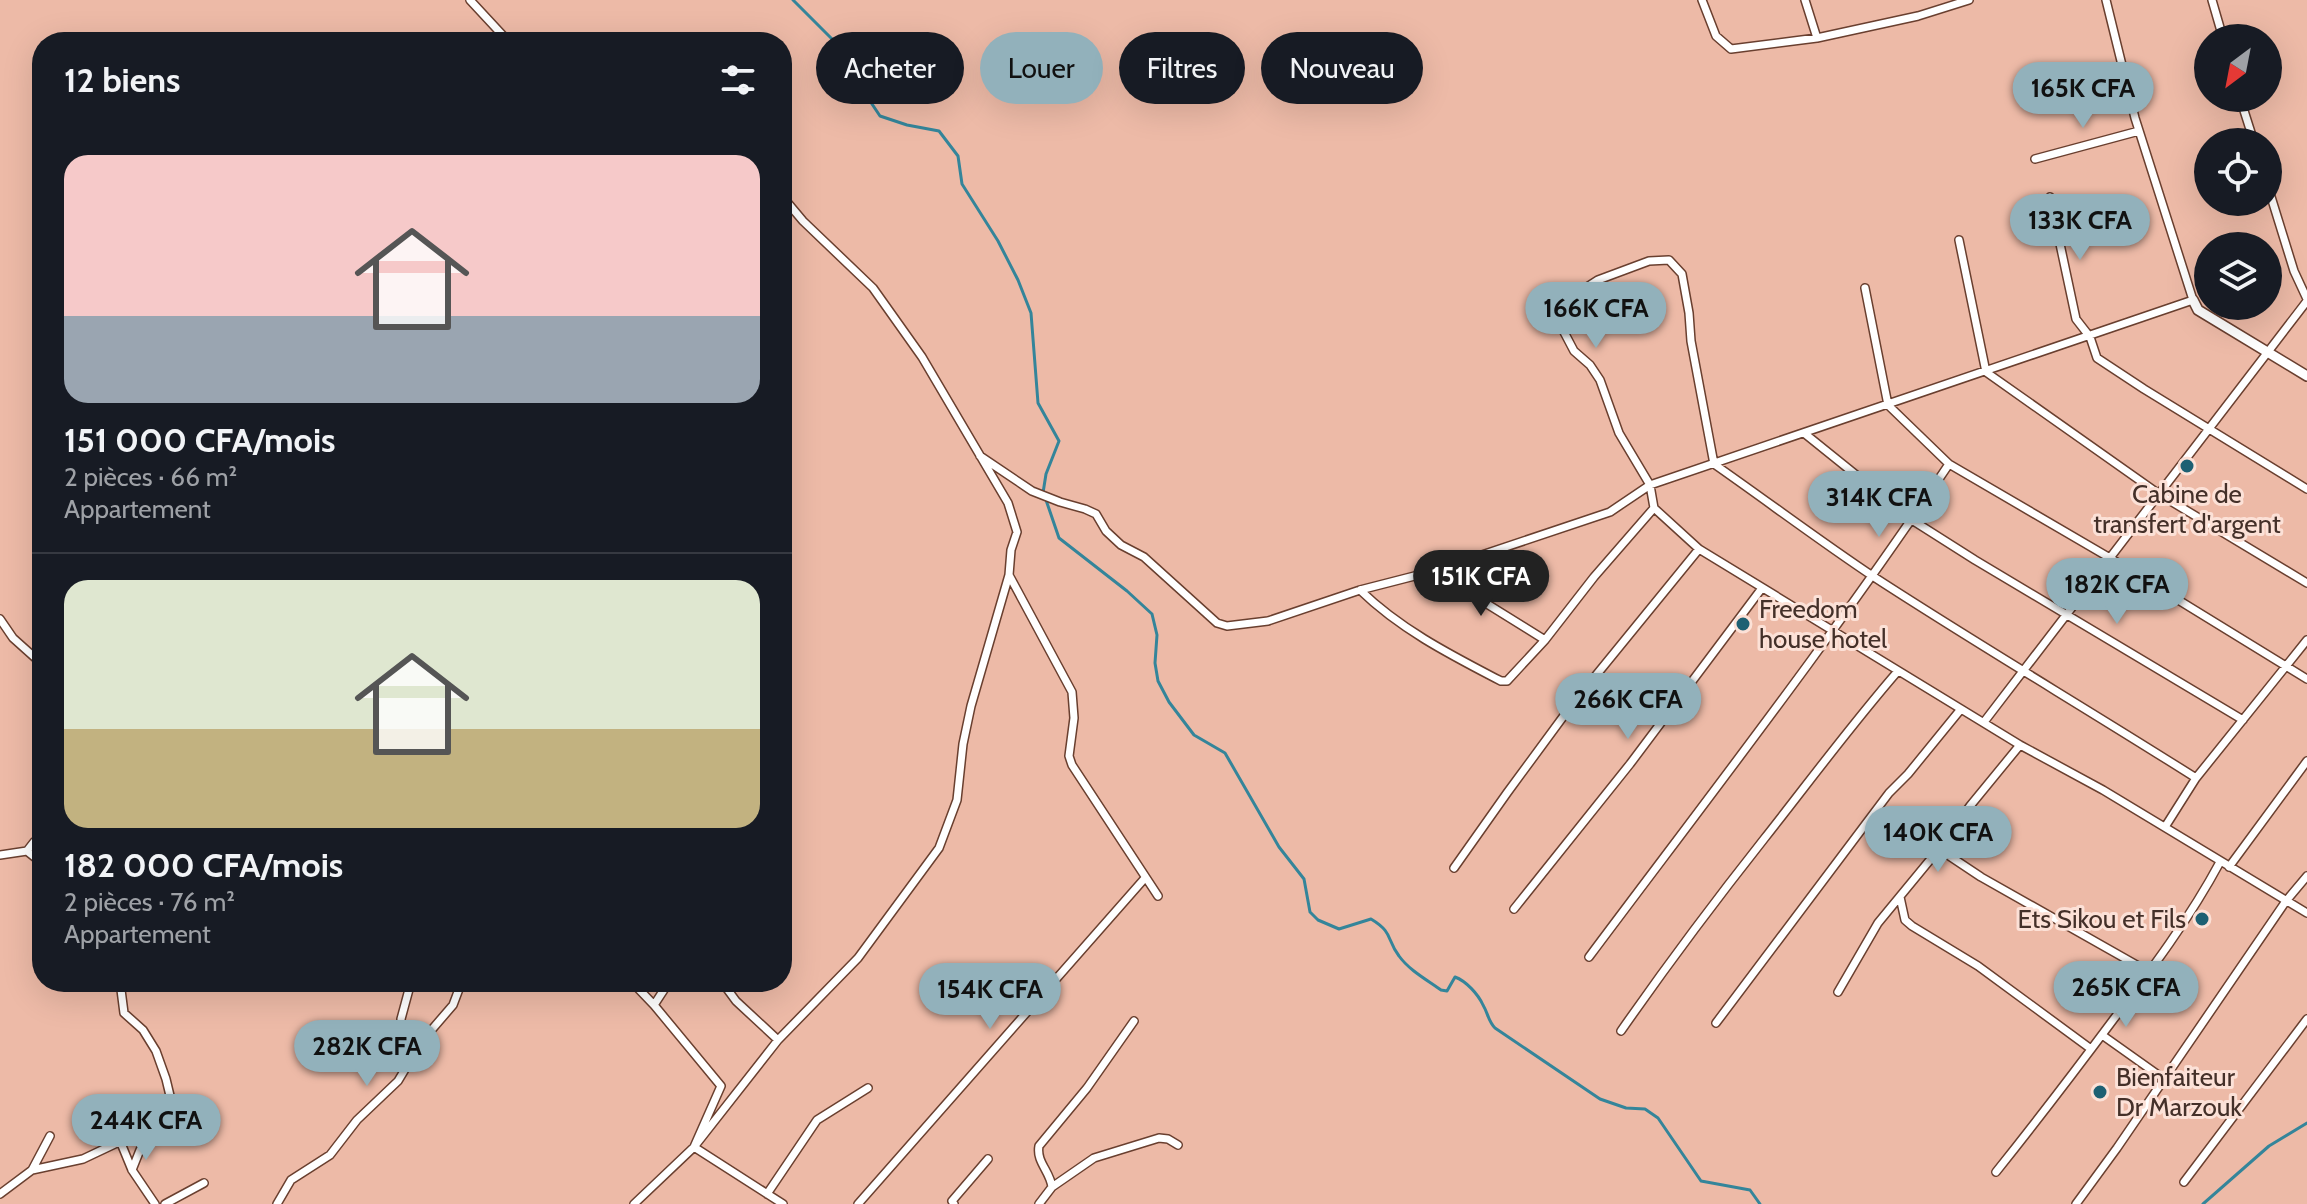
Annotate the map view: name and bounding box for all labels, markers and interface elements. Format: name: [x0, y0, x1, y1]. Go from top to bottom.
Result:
north arrow: [2194, 24, 2282, 112]
map controls: [2194, 24, 2282, 320]
chip: Acheter: [816, 32, 964, 104]
chip: Louer: [980, 32, 1103, 104]
chip: Filtres: [1119, 32, 1245, 104]
chip: Nouveau: [1261, 32, 1423, 104]
icon: filters: [716, 58, 760, 102]
text: 12 biens: [64, 59, 180, 101]
pin: 165K CFA: [2000, 62, 2166, 130]
text: 165K CFA: [2031, 72, 2135, 104]
button: locate: [2194, 128, 2282, 216]
pin: 133K CFA: [1997, 194, 2163, 262]
text: 133K CFA: [2028, 204, 2132, 236]
icon: home: [340, 207, 484, 351]
button: layers: [2194, 232, 2282, 320]
pin: 166K CFA: [1513, 282, 1679, 350]
text: 166K CFA: [1543, 292, 1649, 324]
text: 151 000 CFA/mois: [64, 419, 335, 461]
marker: Cabine de transfert d'argent: [2178, 457, 2196, 475]
text: 2 pièces · 66 m²: [64, 461, 237, 493]
pin: 314K CFA: [1796, 471, 1962, 539]
place label: Cabine de transfert d'argent: [2093, 478, 2281, 540]
text: 314K CFA: [1826, 481, 1932, 513]
text: Appartement: [64, 493, 211, 525]
pin: 151K CFA: [1398, 550, 1564, 618]
pin: 182K CFA: [2034, 558, 2200, 626]
text: 151K CFA: [1431, 560, 1531, 592]
text: 182K CFA: [2064, 568, 2170, 600]
place label: Freedom house hotel: [1759, 593, 1887, 655]
marker: Freedom house hotel: [1734, 615, 1752, 633]
icon: home: [340, 632, 484, 776]
pin: 266K CFA: [1545, 673, 1711, 741]
text: 266K CFA: [1573, 683, 1683, 715]
pin: 140K CFA: [1855, 806, 2021, 874]
text: 140K CFA: [1883, 816, 1993, 848]
text: 182 000 CFA/mois: [64, 844, 343, 886]
text: 2 pièces · 76 m²: [64, 886, 235, 918]
place label: Ets Sikou et Fils: [2017, 903, 2186, 935]
marker: Ets Sikou et Fils: [2193, 910, 2211, 928]
text: Appartement: [64, 918, 211, 950]
pin: 265K CFA: [2043, 961, 2209, 1029]
pin: 154K CFA: [907, 963, 1073, 1031]
text: 265K CFA: [2072, 971, 2180, 1003]
text: 154K CFA: [937, 973, 1043, 1005]
pin: 282K CFA: [284, 1020, 450, 1088]
text: 282K CFA: [312, 1030, 422, 1062]
place label: Bienfaiteur Dr Marzouk: [2116, 1061, 2242, 1123]
marker: Bienfaiteur Dr Marzouk: [2091, 1083, 2109, 1101]
pin: 244K CFA: [63, 1094, 229, 1162]
text: 244K CFA: [90, 1104, 202, 1136]

